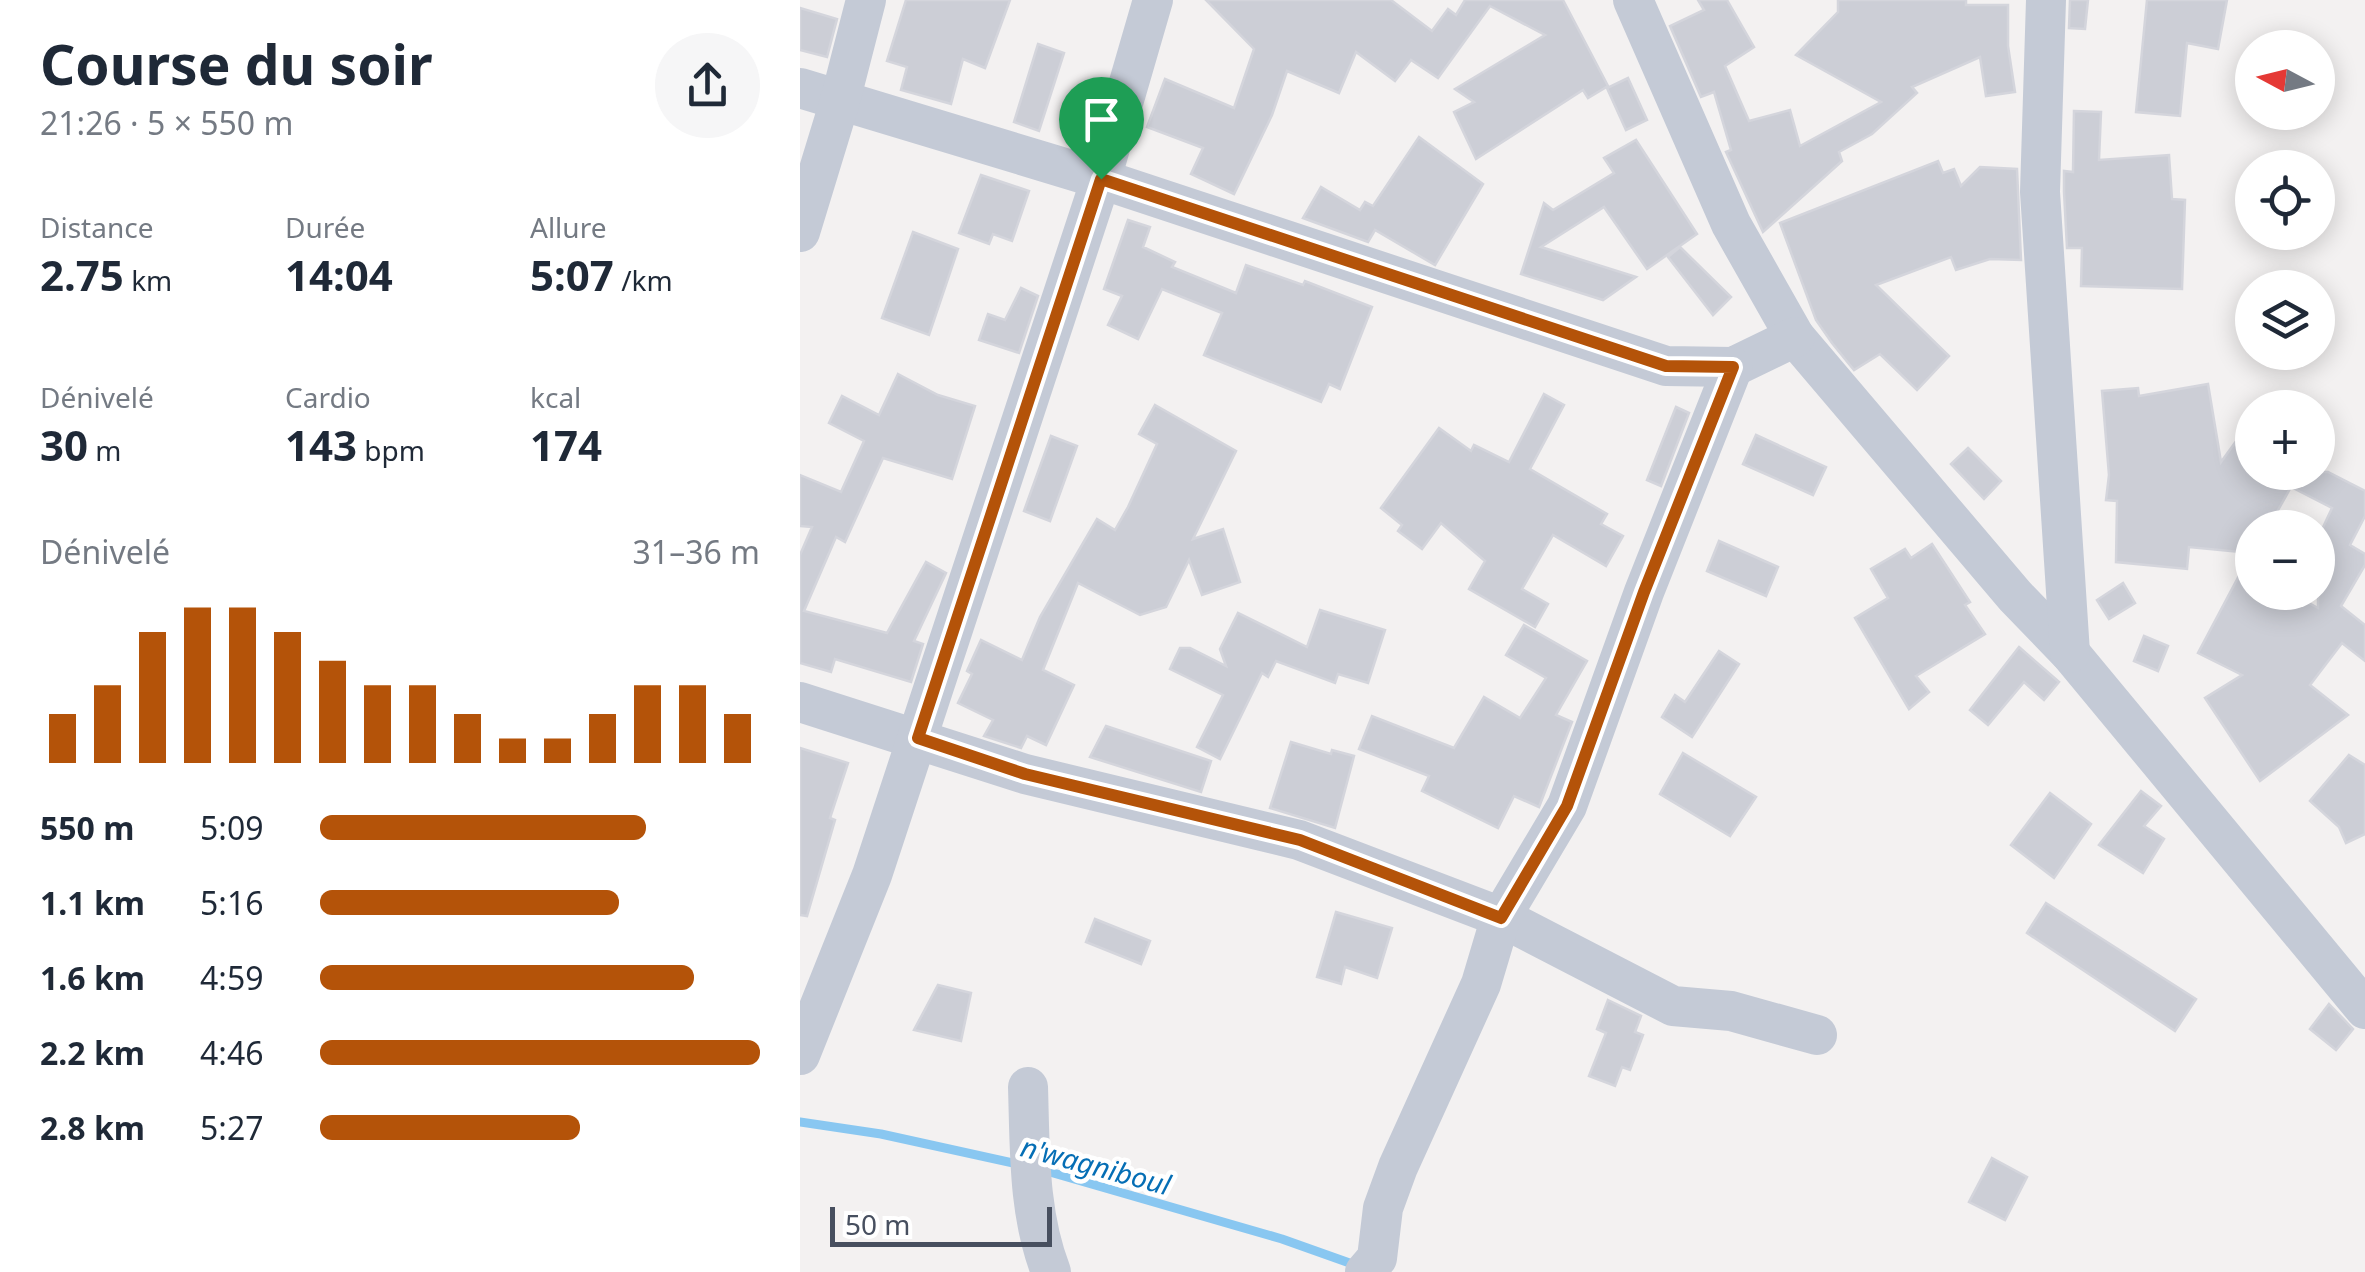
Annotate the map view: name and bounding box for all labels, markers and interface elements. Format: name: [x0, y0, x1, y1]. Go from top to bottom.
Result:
text: Course du soir: [40, 26, 433, 101]
north arrow: [2235, 30, 2335, 130]
map controls: [2235, 30, 2335, 610]
button: share: [655, 33, 760, 138]
pin: [1059, 77, 1144, 180]
icon: arrive: [1074, 92, 1129, 147]
text: 21:26 · 5 × 550 m: [40, 101, 293, 144]
button: locate: [2235, 150, 2335, 250]
text: Distance: [40, 208, 153, 246]
text: Durée: [285, 208, 365, 246]
text: Allure: [530, 208, 606, 246]
text: 2.75: [40, 246, 124, 303]
text: 14:04: [285, 246, 393, 303]
text: 5:07: [530, 246, 614, 303]
text: km: [124, 261, 172, 299]
text: /km: [614, 261, 673, 299]
button: layers: [2235, 270, 2335, 370]
text: Dénivelé: [40, 378, 154, 416]
text: Cardio: [285, 378, 371, 416]
text: kcal: [530, 378, 581, 416]
button: +: [2235, 390, 2335, 490]
text: 30: [40, 416, 88, 473]
text: 143: [285, 416, 357, 473]
text: 174: [530, 416, 602, 473]
text: m: [88, 431, 122, 469]
text: bpm: [357, 431, 425, 469]
button: −: [2235, 510, 2335, 610]
text: Dénivelé: [40, 530, 170, 573]
text: 31–36 m: [633, 530, 760, 573]
text: 550 m: [40, 806, 134, 849]
text: 5:09: [200, 806, 264, 849]
text: 1.1 km: [40, 881, 145, 924]
text: 5:16: [200, 881, 264, 924]
text: 1.6 km: [40, 956, 145, 999]
text: 4:59: [200, 956, 264, 999]
text: 2.2 km: [40, 1031, 145, 1074]
text: 4:46: [200, 1031, 264, 1074]
text: 2.8 km: [40, 1106, 145, 1149]
text: 5:27: [200, 1106, 264, 1149]
water label: n'wagniboul: [1017, 1127, 1176, 1203]
scale bar: [830, 1202, 1052, 1246]
text: 50 m: [845, 1205, 911, 1243]

